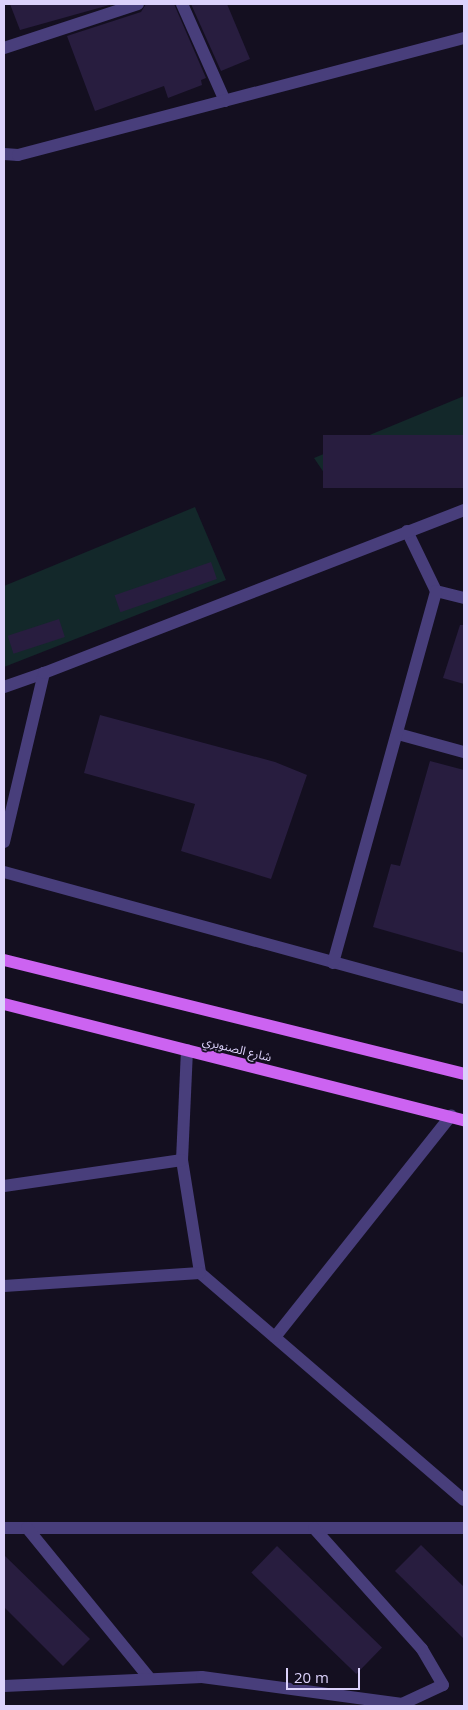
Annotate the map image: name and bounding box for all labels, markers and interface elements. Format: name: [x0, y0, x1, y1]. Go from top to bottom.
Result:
street label: شارع الصنوبري: [201, 1033, 273, 1065]
scale bar: [288, 1658, 362, 1690]
text: 20 m: [294, 1667, 329, 1687]

